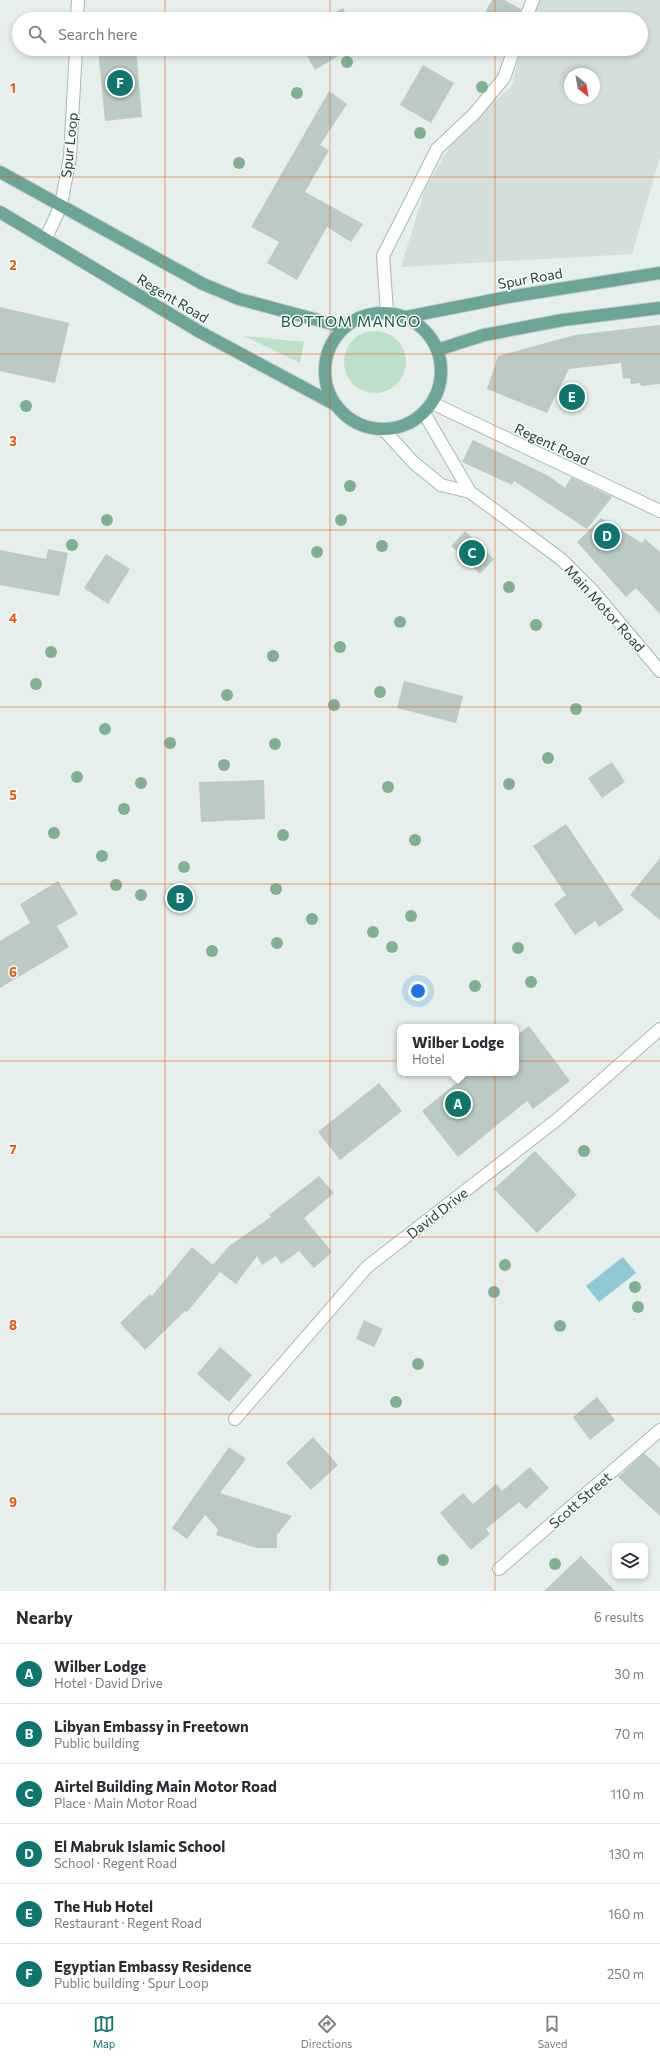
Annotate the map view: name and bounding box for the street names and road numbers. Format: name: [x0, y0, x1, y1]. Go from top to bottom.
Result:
street label: Spur Loop: [57, 111, 81, 179]
street label: Spur Road: [496, 264, 564, 292]
street label: Regent Road: [134, 270, 212, 326]
street label: Regent Road: [512, 419, 592, 469]
street label: Main Motor Road: [561, 561, 649, 655]
street label: David Drive: [403, 1184, 471, 1242]
street label: Scott Street: [545, 1468, 615, 1532]

